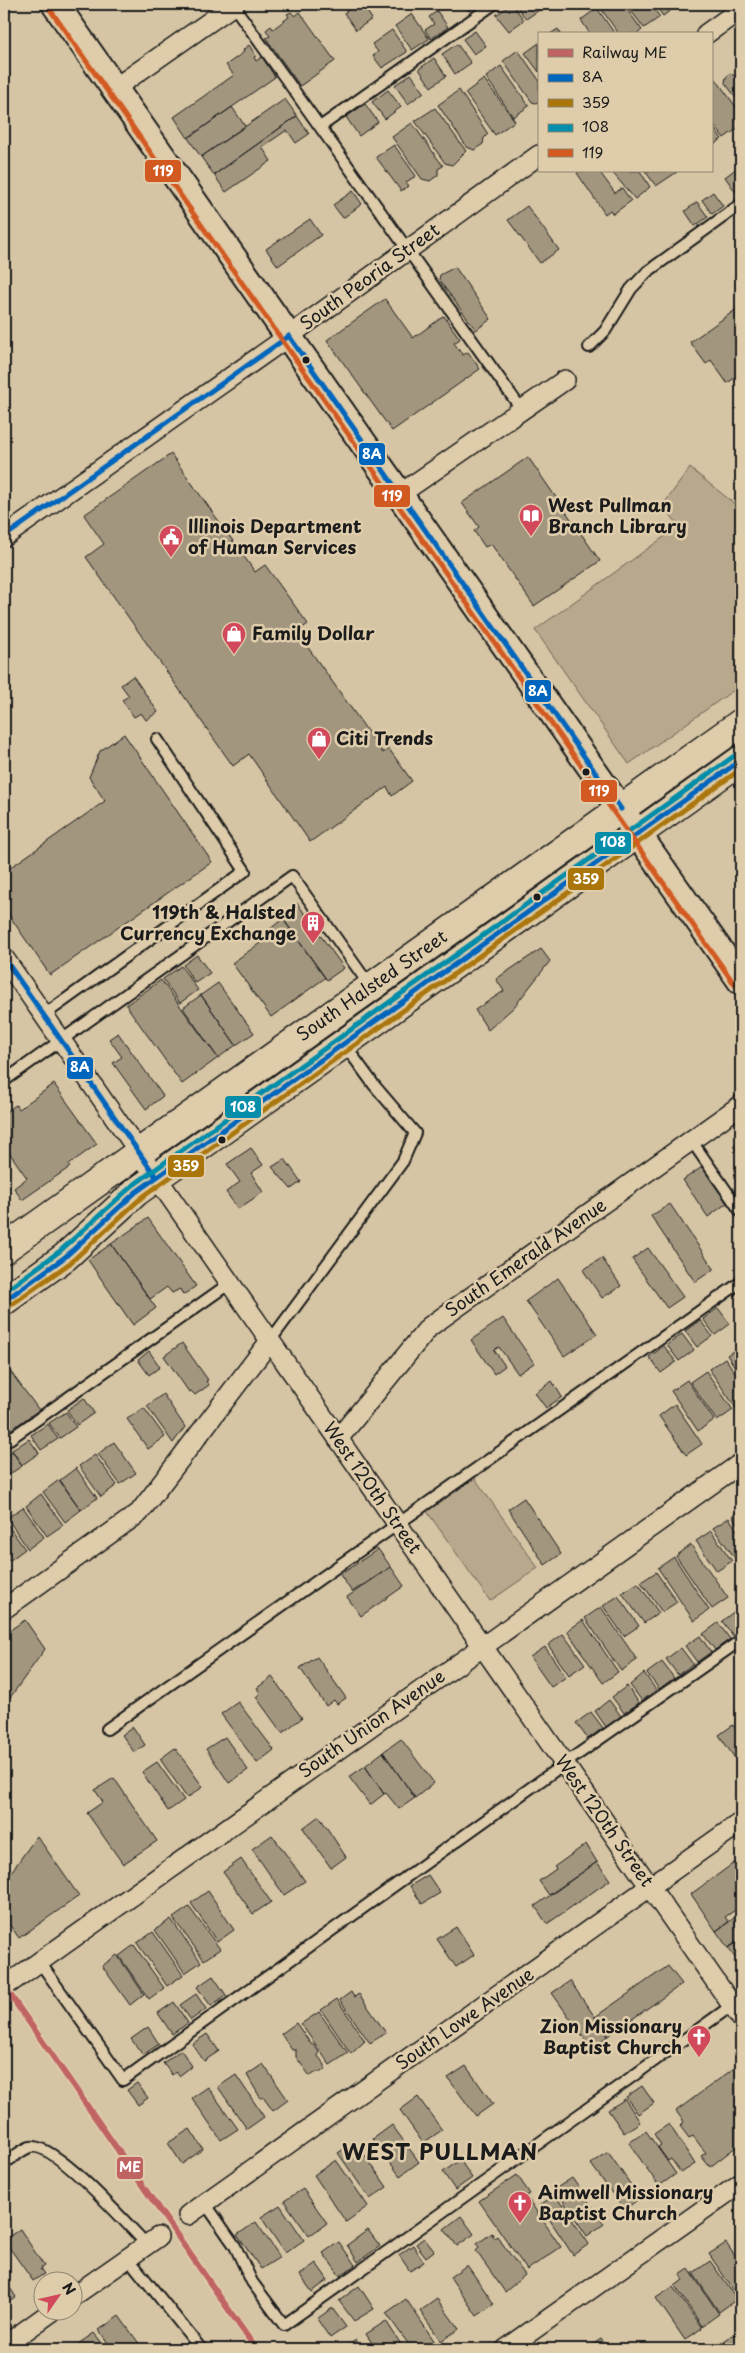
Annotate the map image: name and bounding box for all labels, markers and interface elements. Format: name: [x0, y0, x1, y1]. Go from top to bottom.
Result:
legend: [538, 32, 712, 172]
text: Railway ME: [582, 40, 667, 63]
text: 8A: [582, 64, 603, 87]
text: 359: [582, 90, 610, 113]
text: 108: [582, 114, 609, 137]
text: 119: [582, 140, 603, 163]
line badge: 119: [144, 159, 182, 183]
text: 119: [152, 160, 174, 181]
street label: South Peoria Street: [294, 216, 445, 336]
unlabelled marker: [301, 355, 311, 365]
line badge: 8A: [358, 442, 386, 466]
text: 8A: [362, 443, 382, 464]
line badge: 119: [373, 484, 411, 508]
text: 119: [381, 485, 403, 506]
place label: West Pullman Branch Library: [548, 491, 687, 539]
library icon: West Pullman Branch Library: [518, 503, 544, 537]
place label: Illinois Department of Human Services: [188, 512, 362, 560]
public building icon: Illinois Department of Human Services: [158, 524, 184, 558]
place label: Family Dollar: [252, 619, 375, 646]
shop icon: Family Dollar: [221, 621, 247, 655]
line badge: 8A: [524, 679, 552, 703]
text: 8A: [528, 680, 548, 701]
place label: Citi Trends: [336, 724, 433, 751]
shop icon: Citi Trends: [306, 726, 332, 760]
unlabelled marker: [581, 767, 591, 777]
line badge: 119: [580, 779, 618, 803]
text: 119: [588, 780, 610, 801]
line badge: 108: [594, 831, 632, 855]
text: 108: [600, 831, 626, 852]
line badge: 359: [567, 867, 605, 891]
text: 359: [573, 868, 600, 889]
unlabelled marker: [532, 892, 542, 902]
place label: 119th & Halsted Currency Exchange: [120, 898, 296, 946]
building icon: 119th & Halsted Currency Exchange: [300, 910, 326, 944]
street label: South Halsted Street: [290, 923, 452, 1047]
line badge: 8A: [66, 1056, 94, 1080]
text: 8A: [70, 1056, 90, 1077]
line badge: 108: [224, 1095, 262, 1119]
text: 108: [230, 1096, 256, 1117]
unlabelled marker: [217, 1135, 227, 1145]
line badge: 359: [167, 1154, 205, 1178]
text: 359: [173, 1155, 200, 1176]
street label: South Emerald Avenue: [439, 1191, 611, 1323]
street label: West 120th Street: [317, 1415, 429, 1559]
street label: South Union Avenue: [292, 1662, 450, 1784]
street label: West 120th Street: [549, 1748, 661, 1892]
street label: South Lowe Avenue: [389, 1960, 539, 2076]
place label: Zion Missionary Baptist Church: [540, 2012, 682, 2060]
church icon: Zion Missionary Baptist Church: [686, 2024, 712, 2058]
district label: WEST PULLMAN: [342, 2134, 538, 2167]
line badge: ME: [116, 2156, 144, 2180]
text: ME: [119, 2156, 141, 2177]
place label: Aimwell Missionary Baptist Church: [538, 2178, 713, 2226]
church icon: Aimwell Missionary Baptist Church: [507, 2190, 533, 2224]
north arrow: [32, 2270, 82, 2320]
text: N: [57, 2278, 81, 2299]

